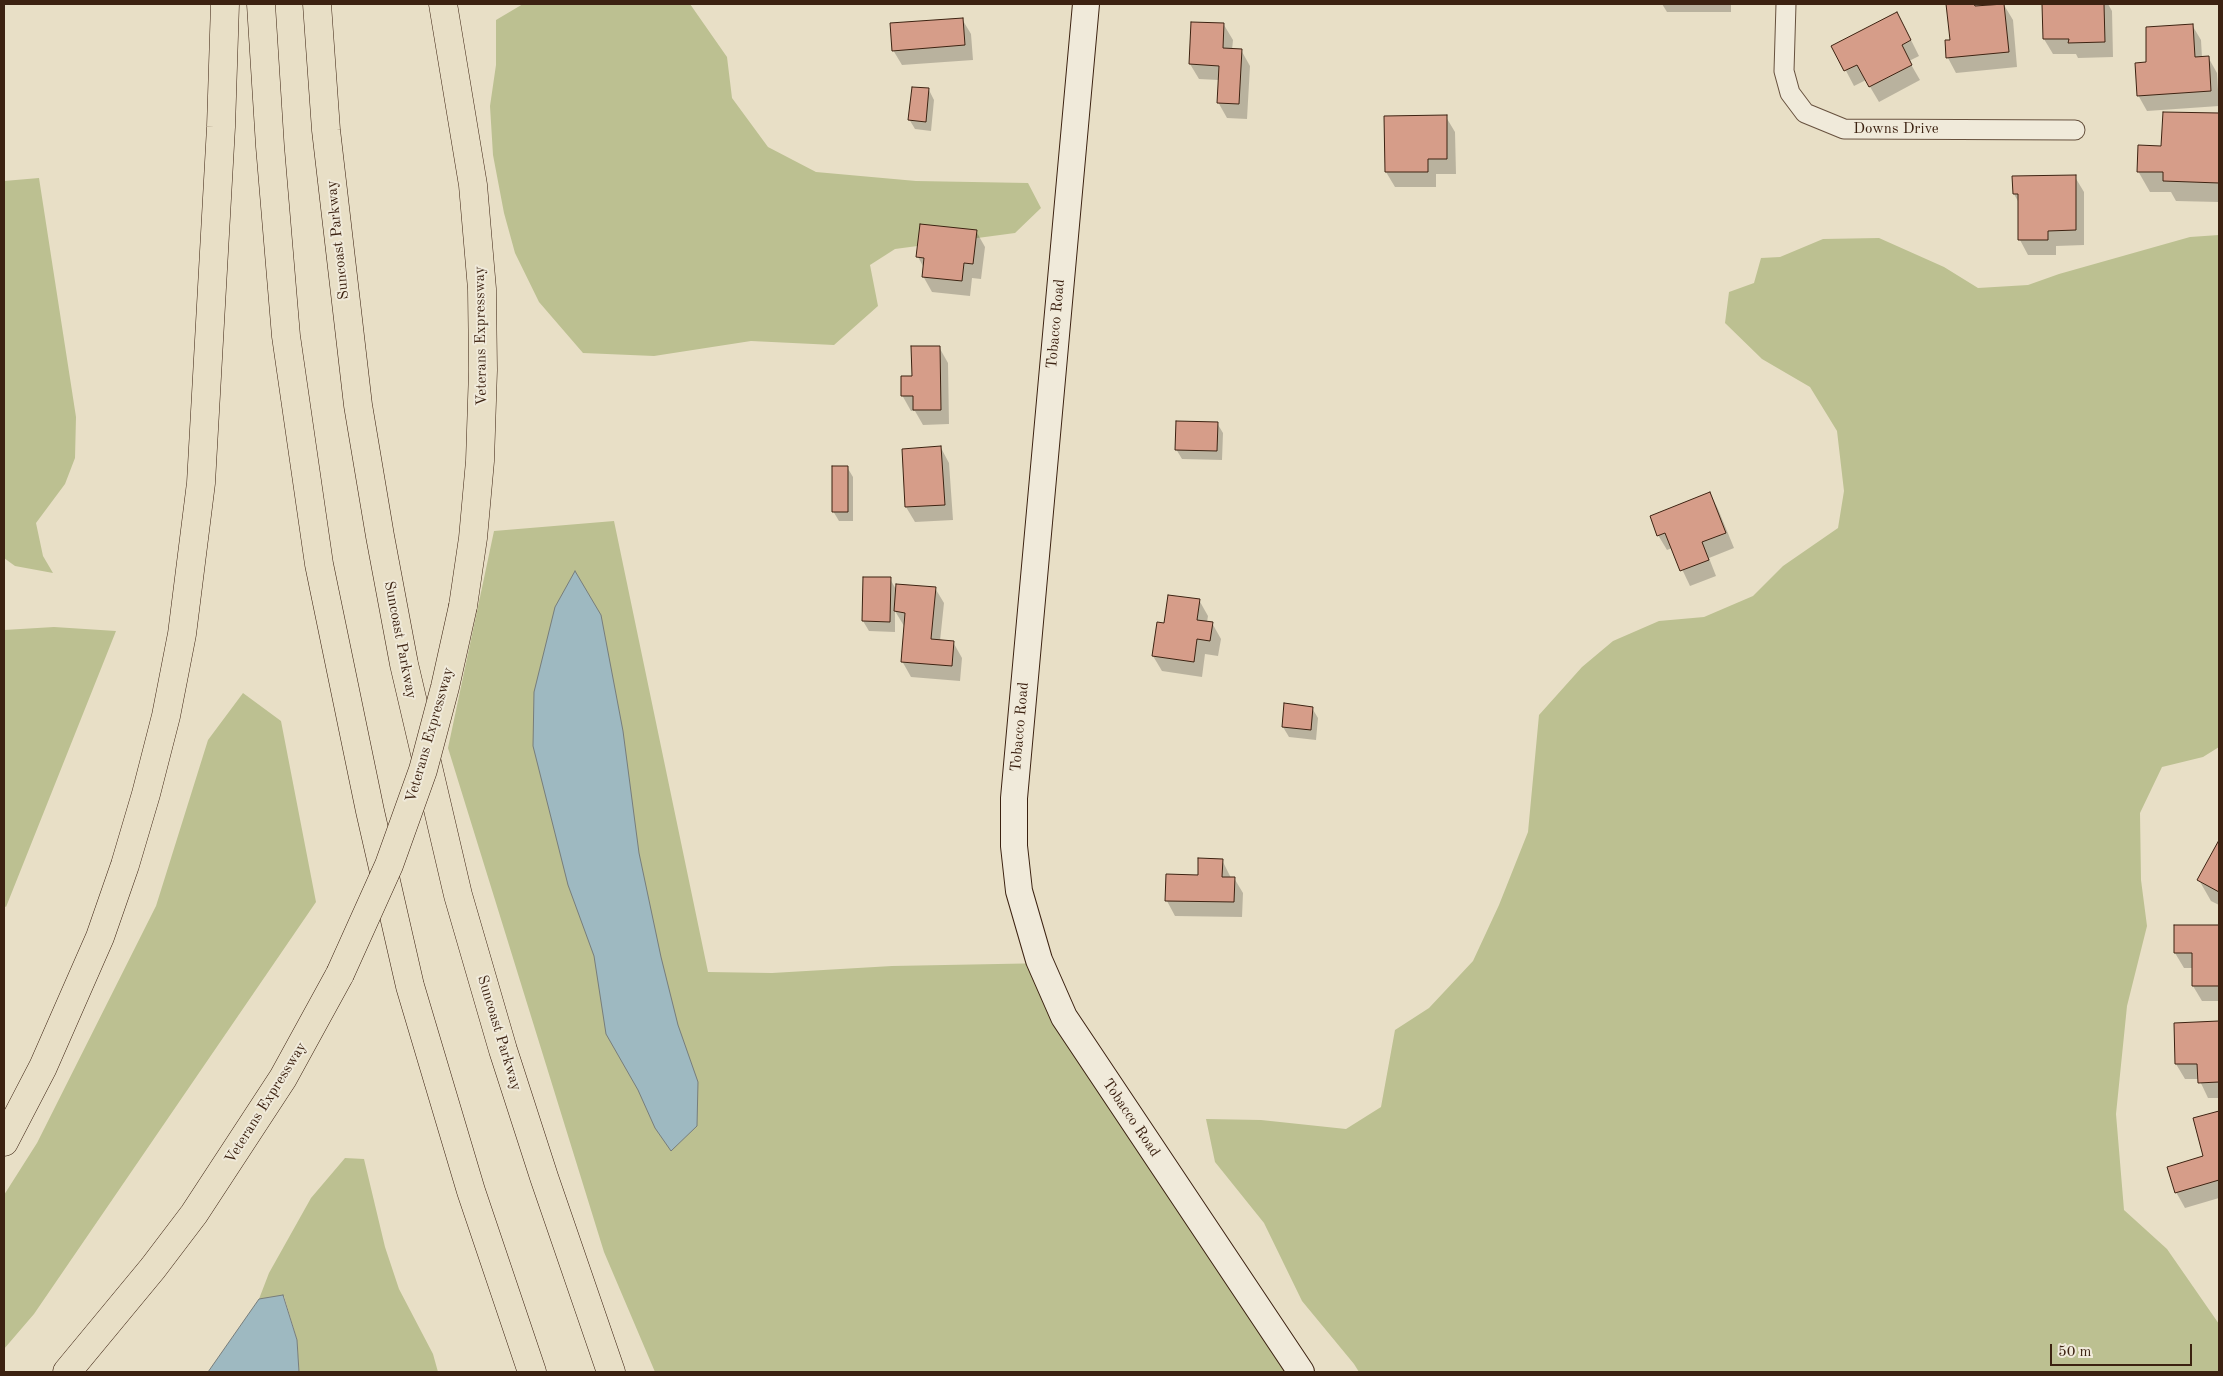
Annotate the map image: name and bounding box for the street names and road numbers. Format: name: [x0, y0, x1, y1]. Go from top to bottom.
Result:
street label: Downs Drive: [1853, 120, 1939, 138]
street label: Suncoast Parkway: [323, 179, 353, 301]
street label: Veterans Expressway: [471, 266, 491, 406]
street label: Tobacco Road: [1043, 278, 1069, 370]
street label: Suncoast Parkway: [380, 579, 420, 701]
street label: Veterans Expressway: [402, 665, 458, 805]
street label: Tobacco Road: [1007, 681, 1033, 773]
street label: Suncoast Parkway: [473, 973, 525, 1093]
street label: Veterans Expressway: [221, 1039, 311, 1167]
street label: Tobacco Road: [1098, 1076, 1164, 1160]

